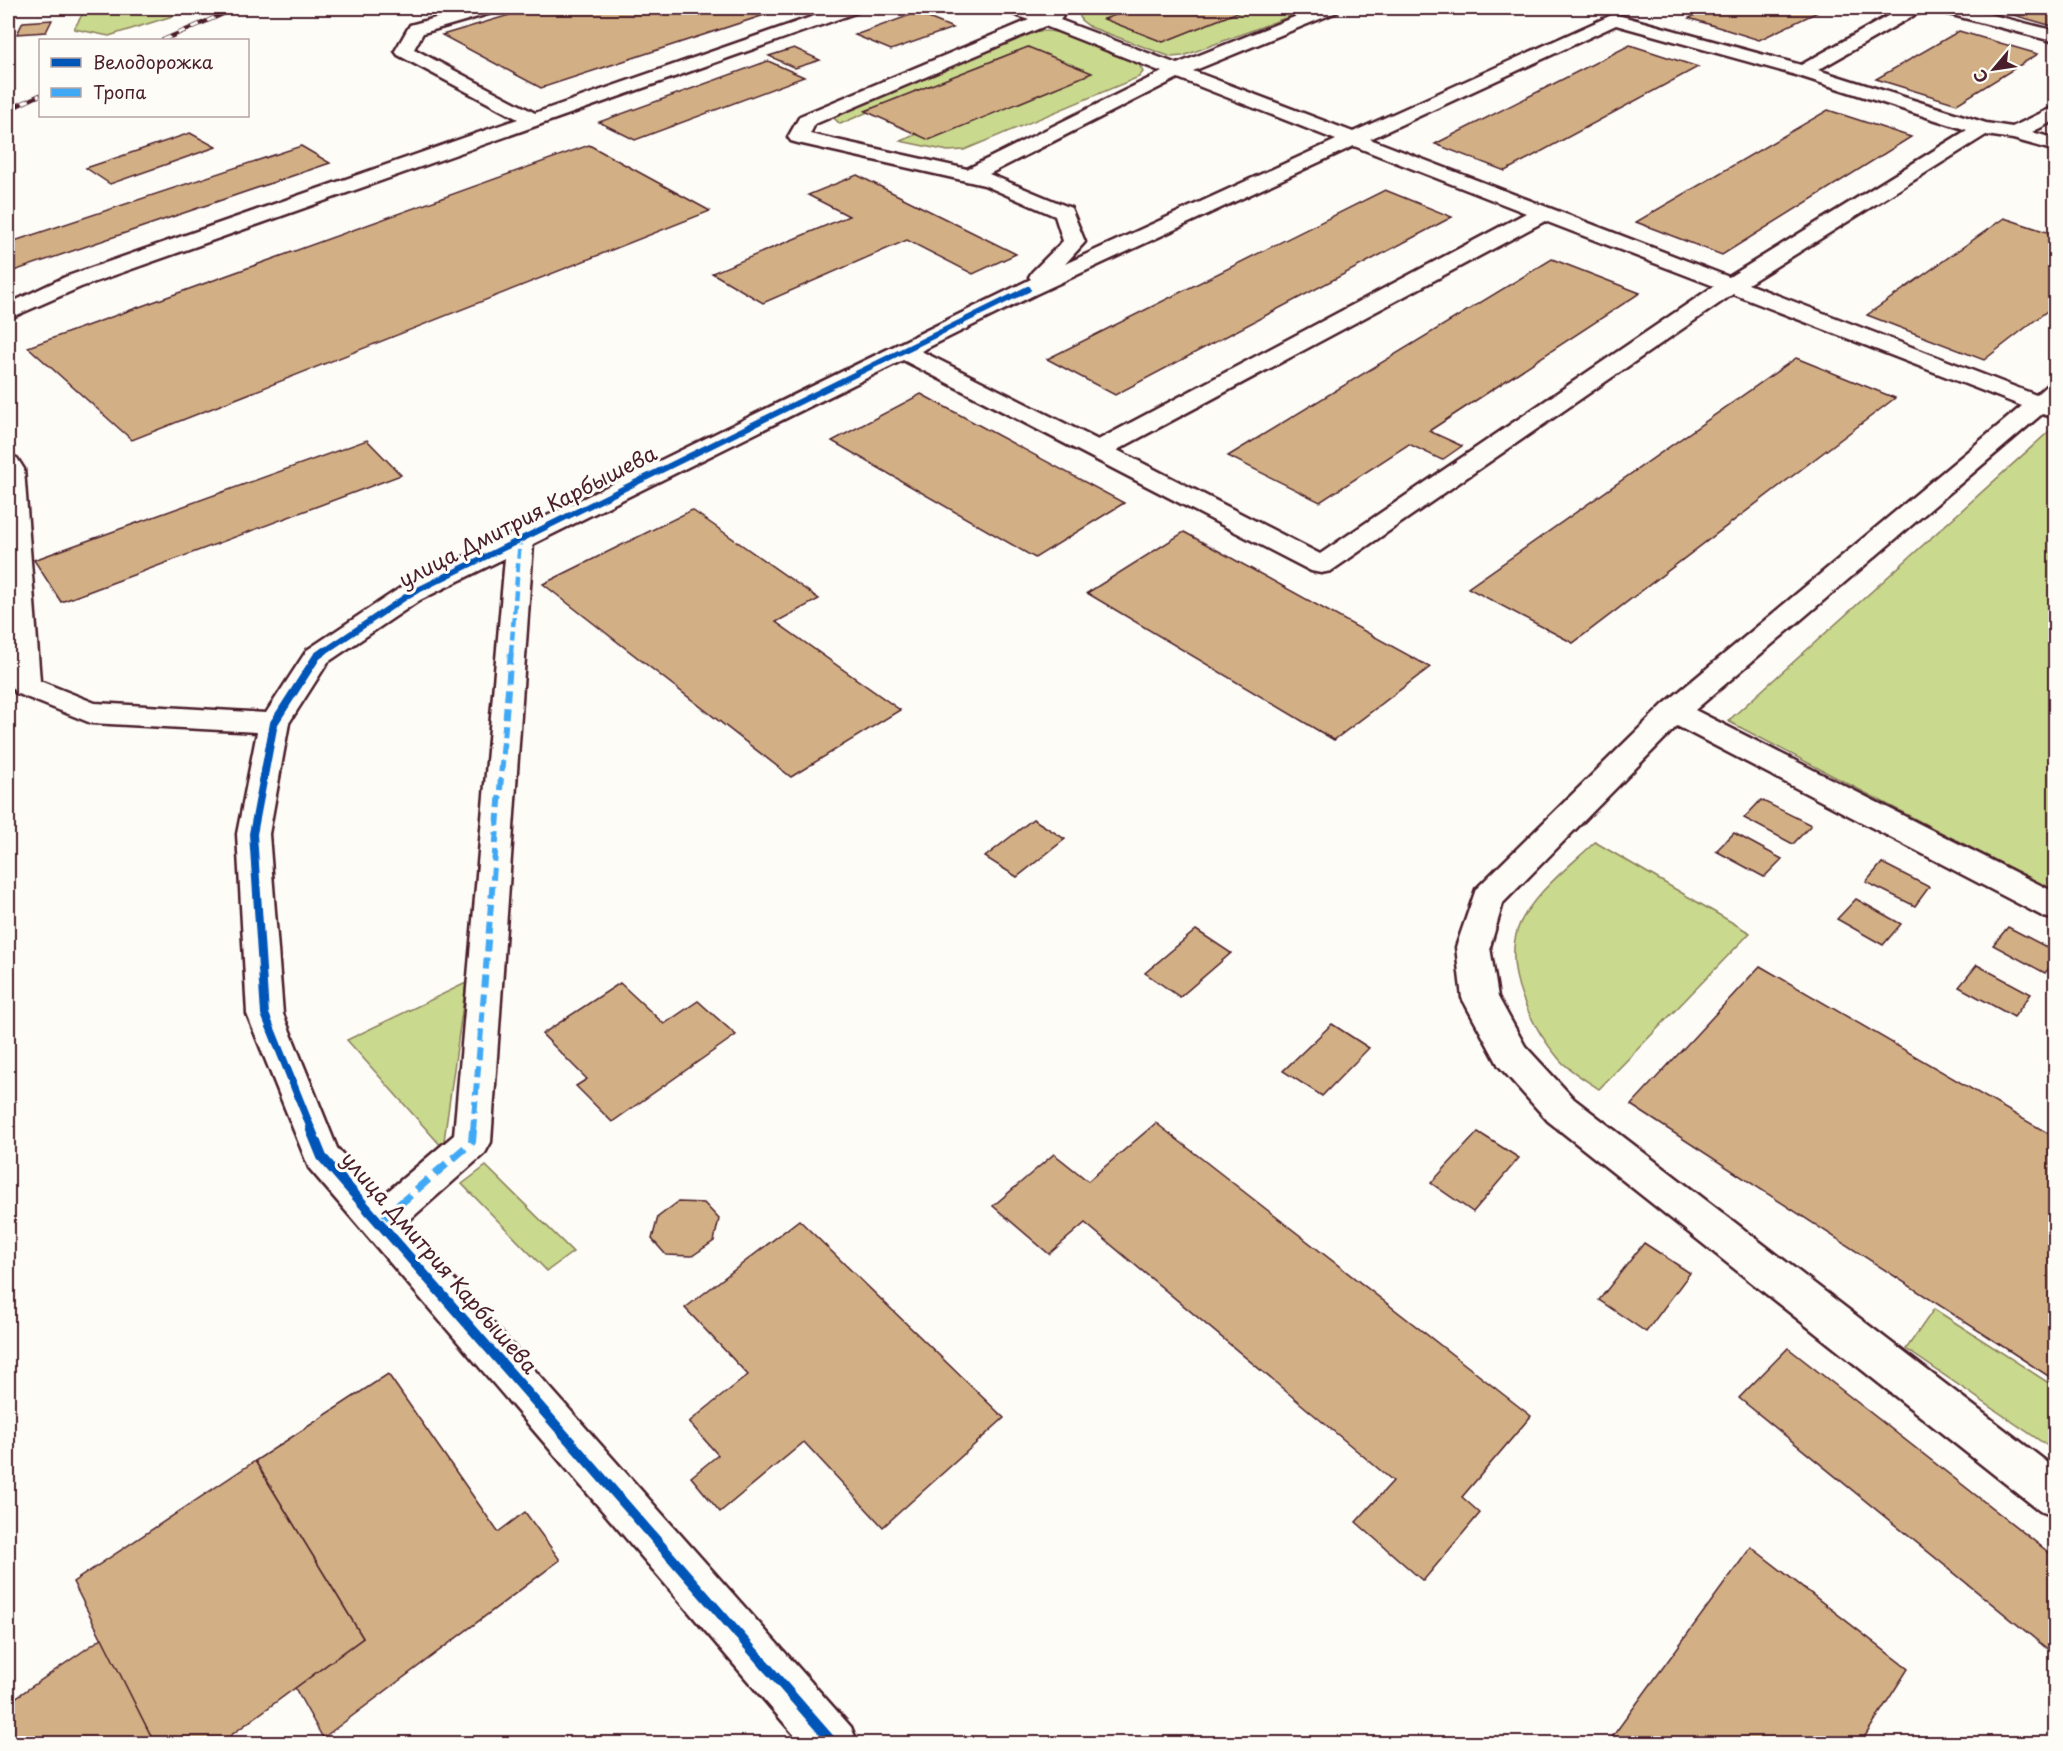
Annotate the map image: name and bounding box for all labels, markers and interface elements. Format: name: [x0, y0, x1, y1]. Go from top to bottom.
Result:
legend: [39, 39, 249, 117]
north arrow: [1964, 39, 2024, 99]
text: Велодорожка: [93, 48, 214, 75]
text: С: [1967, 66, 1993, 88]
text: Тропа: [93, 78, 146, 105]
street label: улица Дмитрия Карбышева: [392, 436, 662, 594]
street label: улица Дмитрия Карбышева: [335, 1143, 546, 1380]

